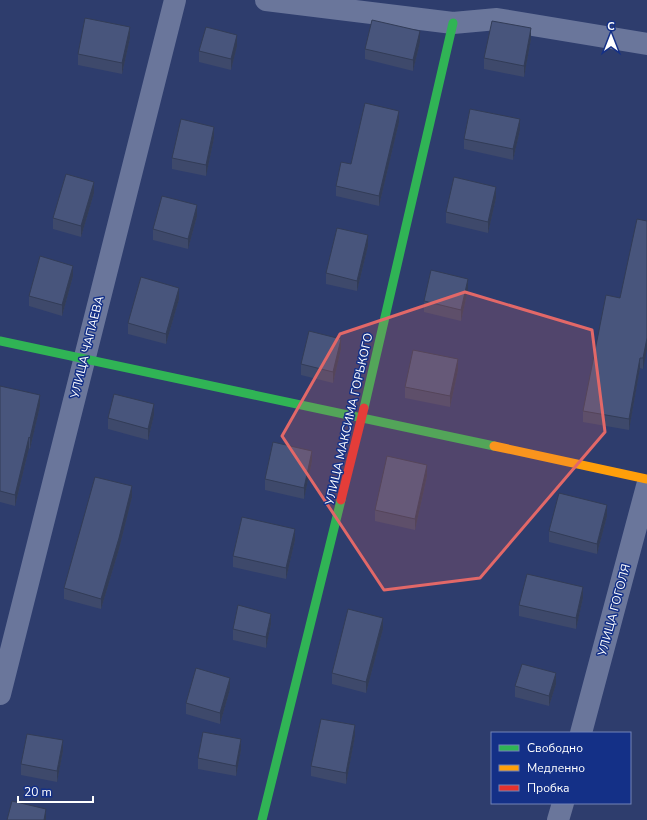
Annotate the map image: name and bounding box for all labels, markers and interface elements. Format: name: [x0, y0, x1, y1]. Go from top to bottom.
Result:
north arrow: [591, 16, 631, 56]
text: С: [607, 19, 615, 34]
street label: УЛИЦА ЧАПАЕВА: [66, 294, 108, 401]
street label: УЛИЦА МАКСИМА ГОРЬКОГО: [321, 331, 377, 508]
street label: УЛИЦА ГОГОЛЯ: [594, 562, 634, 659]
legend: [491, 732, 631, 804]
text: Свободно: [527, 740, 583, 756]
text: Медленно: [527, 760, 585, 776]
scale bar: [18, 778, 93, 804]
text: Пробка: [527, 780, 570, 796]
text: 20 m: [24, 784, 52, 800]

